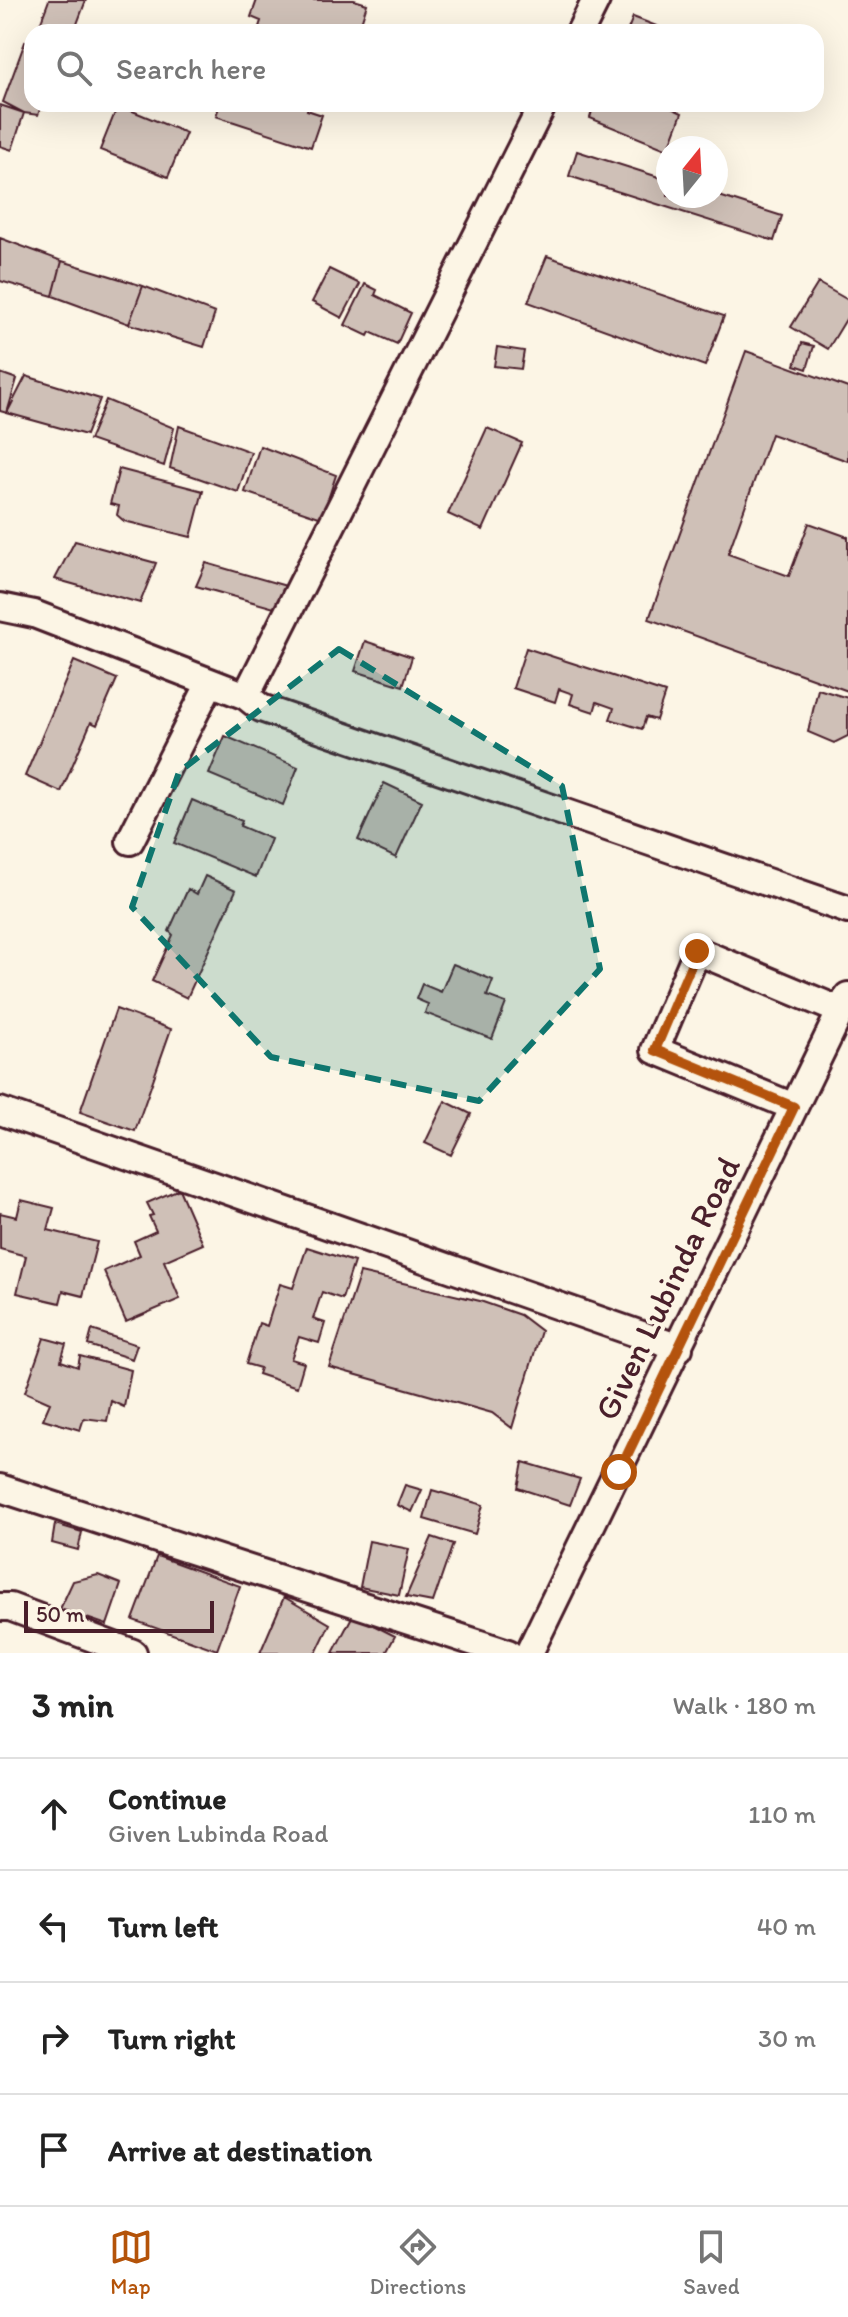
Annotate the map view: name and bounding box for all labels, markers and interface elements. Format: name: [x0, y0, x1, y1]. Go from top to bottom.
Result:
search box: [24, 24, 824, 112]
icon: search: [52, 46, 96, 90]
text: Search here: [116, 50, 266, 87]
north arrow: [656, 136, 728, 208]
route end: [679, 933, 715, 969]
street label: Given Lubinda Road: [586, 1149, 749, 1427]
route start: [601, 1454, 637, 1490]
scale bar: [24, 1597, 214, 1633]
text: 50 m: [36, 1601, 85, 1628]
text: 3 min: [32, 1685, 114, 1726]
text: Walk · 180 m: [673, 1689, 816, 1721]
text: Continue: [108, 1780, 227, 1817]
icon: ahead: [32, 1792, 76, 1836]
text: 110 m: [748, 1798, 816, 1830]
text: Given Lubinda Road: [108, 1817, 328, 1849]
icon: left: [32, 1904, 76, 1948]
text: Turn left: [108, 1908, 219, 1945]
text: 40 m: [757, 1910, 816, 1942]
icon: right: [32, 2016, 76, 2060]
text: Turn right: [108, 2020, 236, 2057]
text: 30 m: [758, 2022, 816, 2054]
icon: arrive: [32, 2128, 76, 2172]
text: Arrive at destination: [108, 2132, 372, 2169]
tab: Map: [109, 2225, 153, 2300]
tab: Directions: [370, 2225, 466, 2300]
tab: Saved: [683, 2225, 739, 2300]

